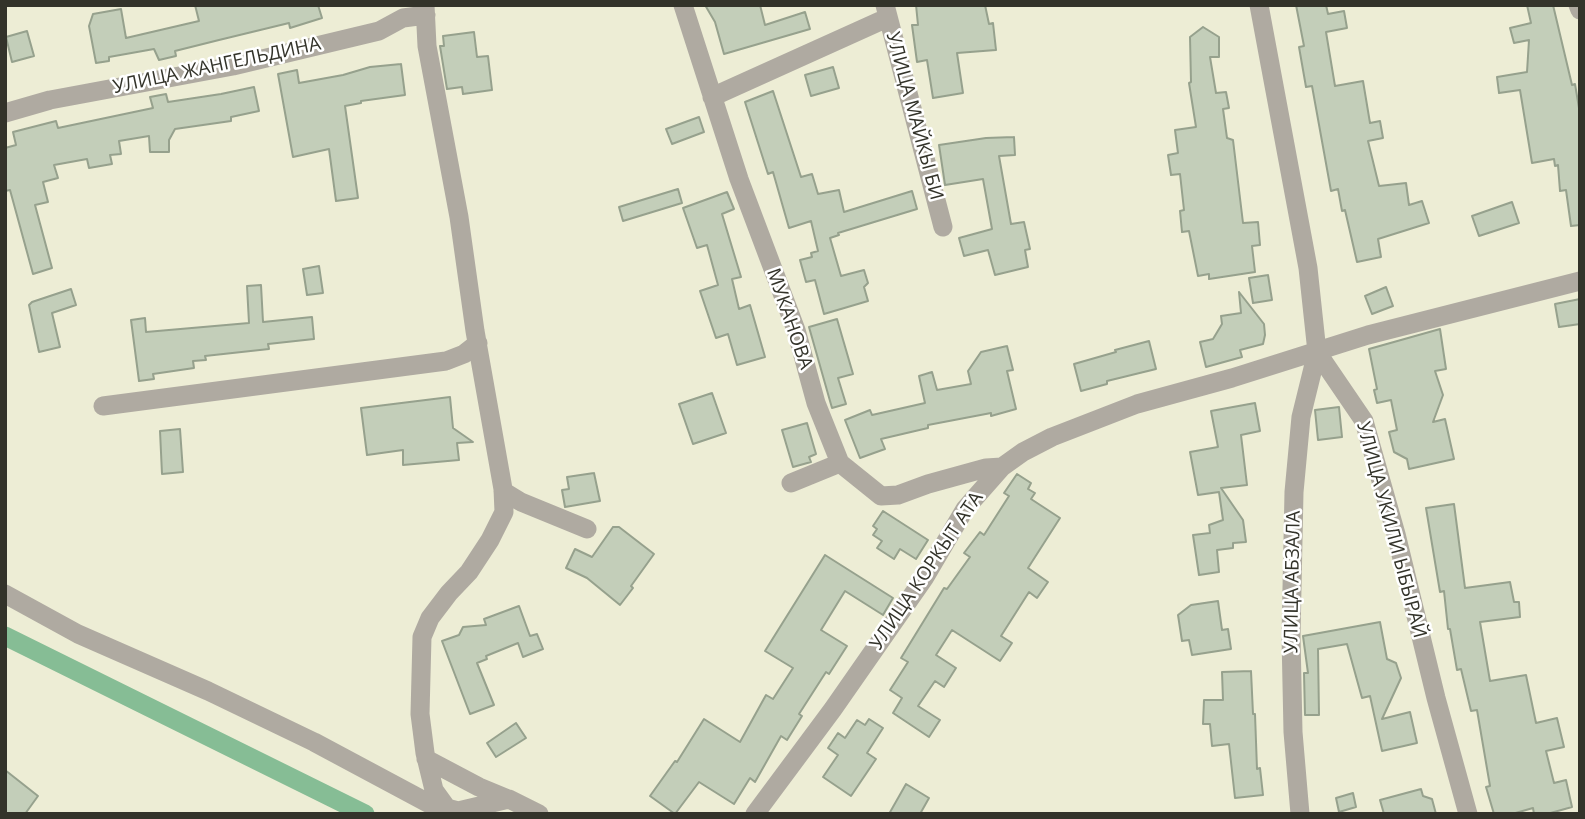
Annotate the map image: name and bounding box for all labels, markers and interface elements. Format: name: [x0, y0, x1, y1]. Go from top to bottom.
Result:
street label: УЛИЦА МАЙКЫ БИ: [881, 30, 947, 202]
street label: УЛИЦА ЖАНГЕЛЬДИНА: [111, 33, 323, 99]
street label: МУКАНОВА: [761, 265, 817, 373]
street label: УЛИЦА УКИЛИ ЫБЫРАЙ: [1351, 419, 1431, 641]
street label: УЛИЦА КОРКЫТ АТА: [866, 488, 988, 654]
street label: УЛИЦА АБЗАЛА: [1280, 511, 1306, 653]

